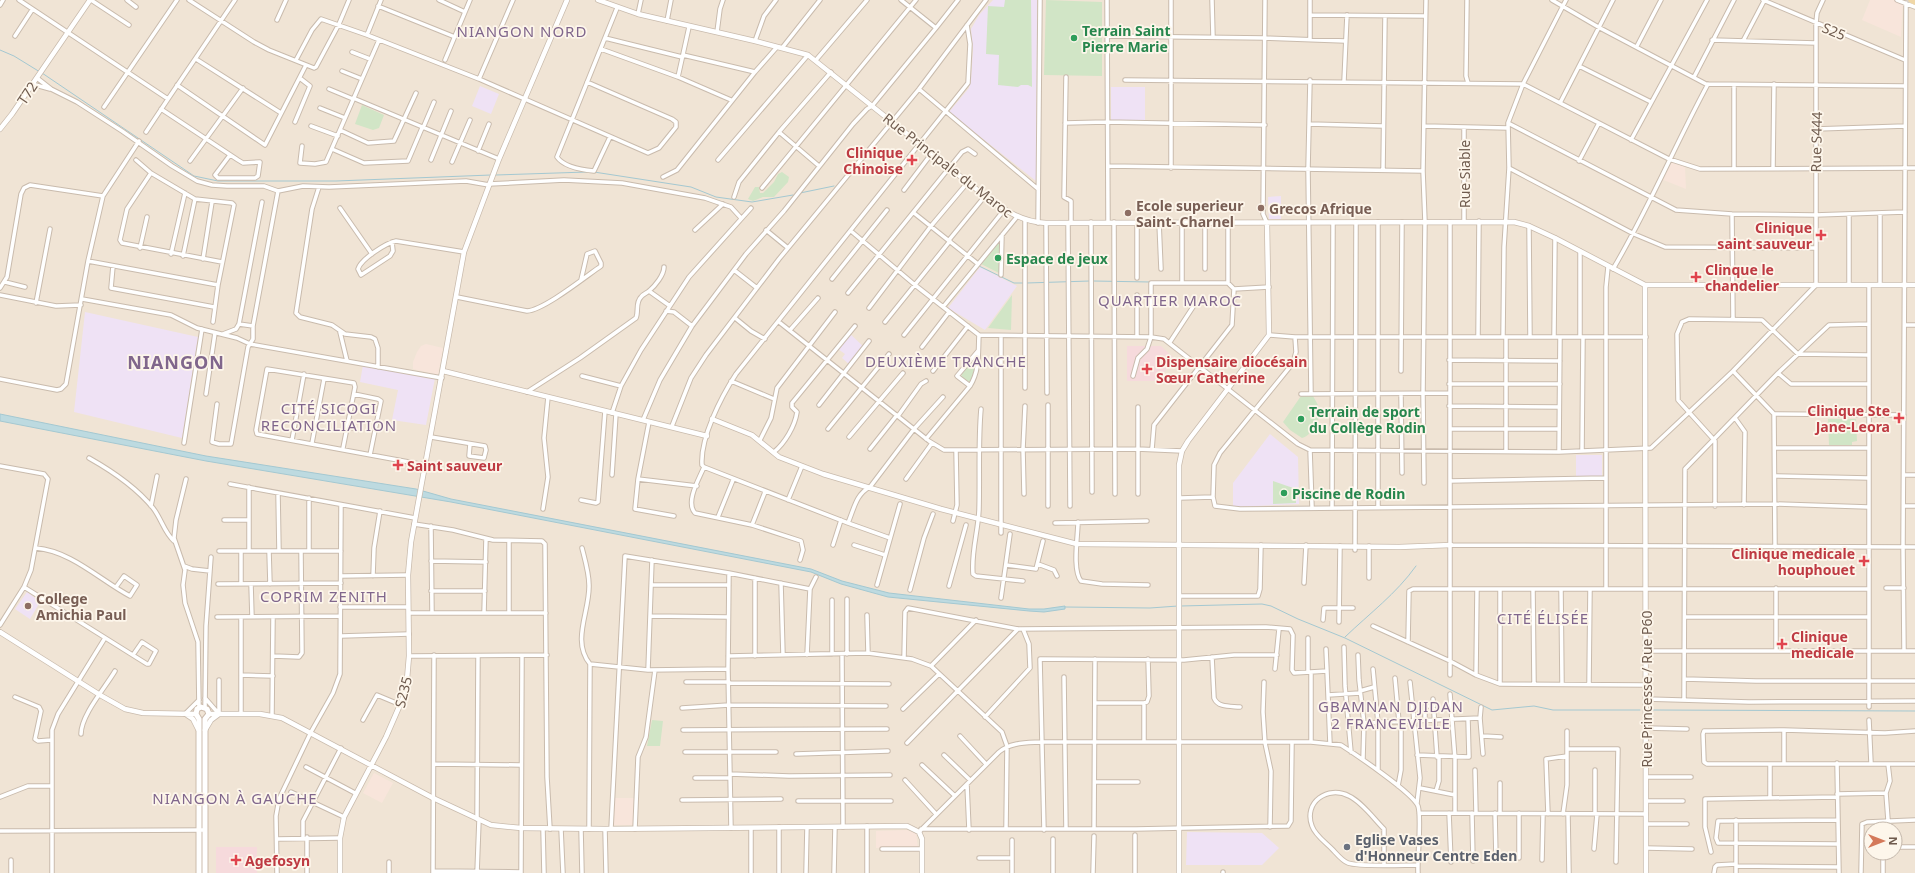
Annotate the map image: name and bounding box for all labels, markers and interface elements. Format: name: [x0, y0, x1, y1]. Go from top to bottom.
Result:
street label: S25: [1819, 18, 1849, 44]
district label: NIANGON NORD: [457, 21, 587, 41]
place label: Terrain Saint Pierre Marie: [1082, 21, 1170, 56]
marker: Terrain Saint Pierre Marie: [1069, 33, 1079, 43]
street label: T72: [12, 78, 42, 108]
street label: Rue Principale du Maroc: [879, 108, 1017, 222]
street label: Rue S444: [1806, 112, 1826, 172]
street label: Rue Siable: [1455, 140, 1474, 208]
place label: Clinique Chinoise: [843, 143, 903, 178]
marker: Clinique Chinoise: [906, 154, 918, 166]
place label: Ecole superieur Saint- Charnel: [1136, 196, 1244, 231]
place label: Grecos Afrique: [1269, 199, 1372, 218]
marker: Grecos Afrique: [1256, 203, 1266, 213]
marker: Ecole superieur Saint- Charnel: [1123, 208, 1133, 218]
place label: Clinique saint sauveur: [1717, 218, 1813, 253]
marker: Clinique saint sauveur: [1815, 229, 1827, 241]
place label: Espace de jeux: [1006, 249, 1109, 268]
marker: Espace de jeux: [993, 253, 1003, 263]
place label: Clinque le chandelier: [1705, 260, 1780, 295]
marker: Clinque le chandelier: [1690, 271, 1702, 283]
district label: QUARTIER MAROC: [1098, 290, 1242, 310]
district label: NIANGON: [127, 350, 225, 374]
district label: DEUXIÈME TRANCHE: [865, 351, 1027, 371]
place label: Dispensaire diocésain Sœur Catherine: [1156, 352, 1307, 387]
marker: Dispensaire diocésain Sœur Catherine: [1141, 363, 1153, 375]
district label: CITÉ SICOGI RECONCILIATION: [261, 398, 397, 435]
place label: Clinique Ste Jane-Leora: [1807, 401, 1890, 436]
place label: Terrain de sport du Collège Rodin: [1309, 402, 1426, 437]
marker: Clinique Ste Jane-Leora: [1893, 412, 1905, 424]
marker: Terrain de sport du Collège Rodin: [1296, 414, 1306, 424]
place label: Saint sauveur: [407, 456, 503, 475]
marker: Saint sauveur: [392, 459, 404, 471]
place label: Piscine de Rodin: [1292, 484, 1405, 503]
marker: Piscine de Rodin: [1279, 488, 1289, 498]
place label: Clinique medicale houphouet: [1731, 544, 1855, 579]
marker: Clinique medicale houphouet: [1858, 555, 1870, 567]
district label: COPRIM ZENITH: [260, 586, 388, 606]
place label: College Amichia Paul: [36, 589, 126, 624]
marker: College Amichia Paul: [23, 601, 33, 611]
district label: CITÉ ÉLISÉE: [1497, 608, 1589, 628]
street label: Rue Princesse / Rue P60: [1637, 610, 1656, 768]
place label: Clinique medicale: [1791, 627, 1854, 662]
marker: Clinique medicale: [1776, 638, 1788, 650]
street label: S235: [390, 674, 416, 710]
district label: GBAMNAN DJIDAN 2 FRANCEVILLE: [1318, 696, 1464, 733]
district label: NIANGON À GAUCHE: [152, 788, 318, 808]
north arrow: [1863, 821, 1903, 861]
place label: Eglise Vases d'Honneur Centre Eden: [1355, 830, 1517, 865]
text: N: [1886, 837, 1901, 845]
marker: Eglise Vases d'Honneur Centre Eden: [1342, 842, 1352, 852]
place label: Agefosyn: [245, 851, 310, 870]
marker: Agefosyn: [230, 854, 242, 866]

